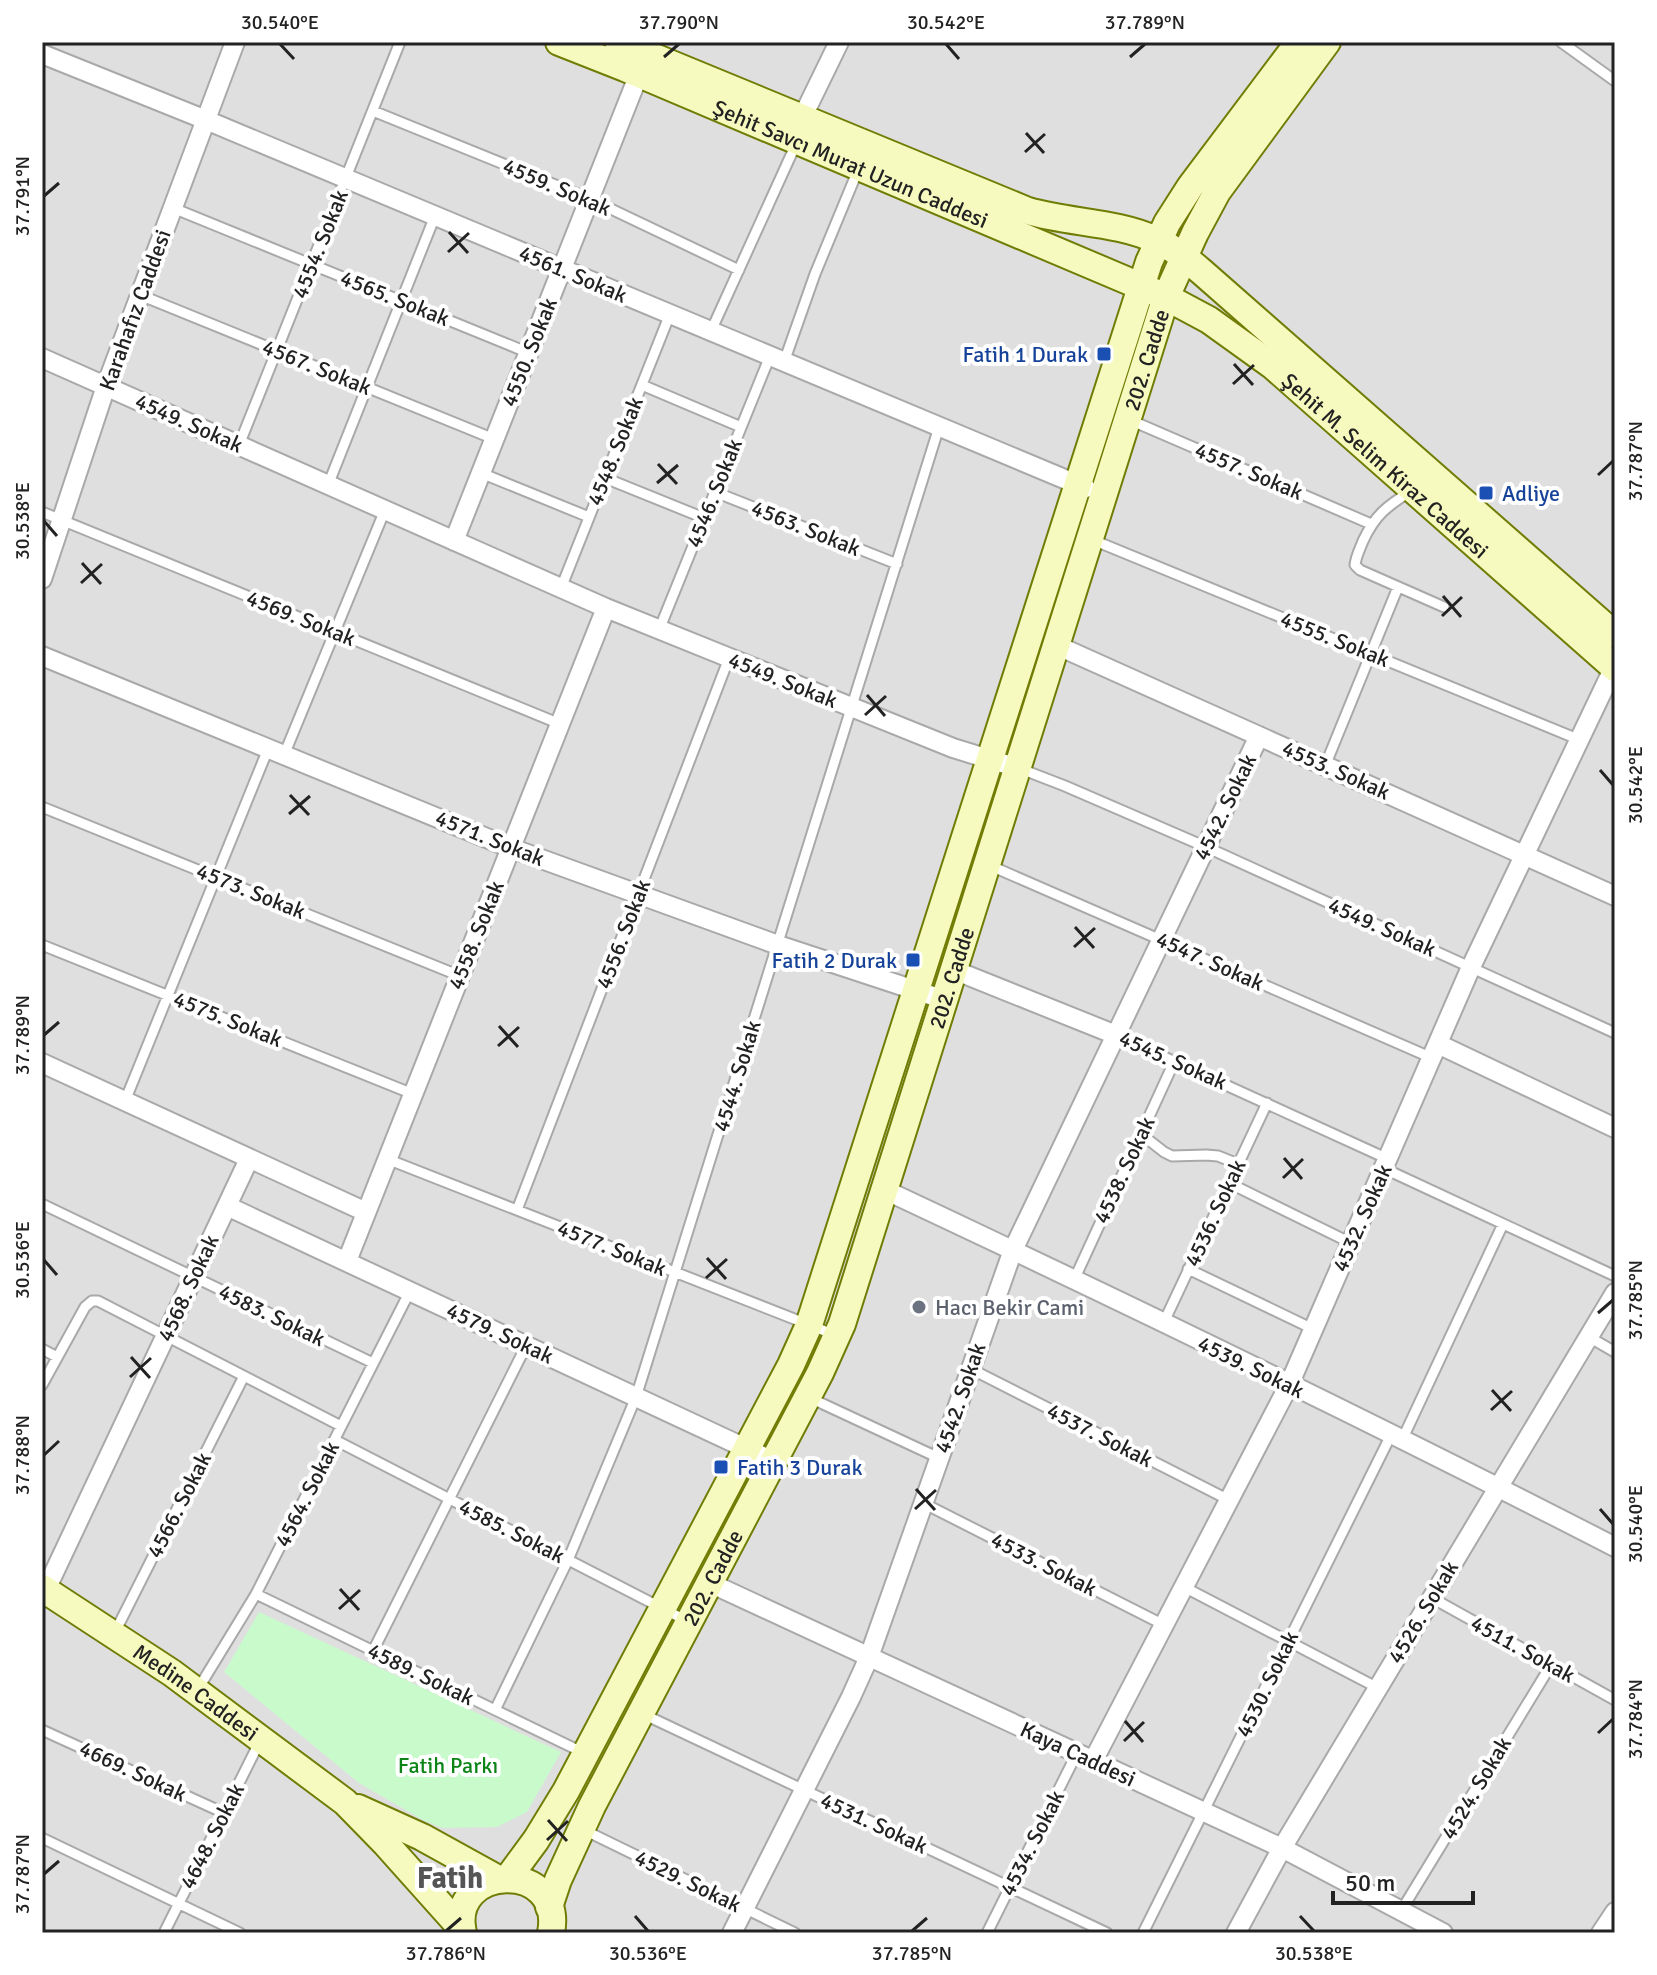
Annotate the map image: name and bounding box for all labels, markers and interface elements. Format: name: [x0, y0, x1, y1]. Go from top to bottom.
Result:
text: 30.540°E: [241, 10, 319, 35]
text: 37.790°N: [639, 10, 719, 35]
text: 30.542°E: [907, 10, 985, 35]
text: 37.789°N: [1105, 10, 1185, 35]
street label: Şehit Savcı Murat Uzun Caddesi: [709, 93, 992, 234]
street label: 4559. Sokak: [499, 152, 615, 222]
text: 37.791°N: [10, 156, 35, 236]
street label: 4554. Sokak: [286, 186, 354, 302]
street label: Karahafız Caddesi: [93, 226, 177, 394]
street label: 4561. Sokak: [515, 239, 631, 309]
street label: 4565. Sokak: [337, 264, 453, 332]
street label: 4550. Sokak: [495, 294, 563, 410]
street label: 202. Cadde: [1118, 306, 1175, 414]
street label: 4567. Sokak: [259, 333, 375, 401]
place label: Fatih 1 Durak: [963, 341, 1088, 368]
marker: Fatih 1 Durak: [1095, 345, 1113, 363]
street label: Şehit M. Selim Kiraz Caddesi: [1276, 367, 1494, 564]
street label: 4549. Sokak: [131, 387, 247, 459]
street label: 4548. Sokak: [581, 393, 649, 509]
text: 37.787°N: [1623, 421, 1648, 501]
street label: 4546. Sokak: [680, 435, 748, 551]
street label: 4557. Sokak: [1191, 436, 1307, 506]
place label: Adliye: [1502, 480, 1560, 507]
text: 30.538°E: [10, 482, 35, 560]
marker: Adliye: [1477, 484, 1495, 502]
street label: 4563. Sokak: [748, 494, 864, 562]
street label: 4569. Sokak: [243, 584, 359, 652]
street label: 4555. Sokak: [1277, 605, 1393, 673]
street label: 4549. Sokak: [725, 646, 841, 714]
street label: 4553. Sokak: [1278, 734, 1394, 806]
text: 30.542°E: [1623, 746, 1648, 824]
street label: 4542. Sokak: [1188, 749, 1262, 865]
street label: 4571. Sokak: [432, 804, 548, 872]
street label: 4573. Sokak: [193, 857, 309, 925]
street label: 4556. Sokak: [590, 875, 656, 993]
street label: 4558. Sokak: [442, 877, 510, 993]
street label: 4549. Sokak: [1324, 891, 1440, 963]
street label: 202. Cadde: [923, 924, 980, 1032]
street label: 4547. Sokak: [1152, 925, 1268, 997]
place label: Fatih 2 Durak: [772, 947, 897, 974]
marker: Fatih 2 Durak: [904, 951, 922, 969]
street label: 4575. Sokak: [170, 985, 286, 1053]
text: 37.789°N: [10, 995, 35, 1075]
street label: 4544. Sokak: [707, 1017, 767, 1135]
street label: 4545. Sokak: [1115, 1024, 1231, 1096]
street label: 4538. Sokak: [1087, 1112, 1161, 1228]
street label: 4536. Sokak: [1178, 1155, 1252, 1271]
street label: 4532. Sokak: [1326, 1160, 1398, 1276]
street label: 4577. Sokak: [554, 1214, 670, 1282]
text: 30.536°E: [10, 1221, 35, 1299]
street label: 4568. Sokak: [151, 1230, 225, 1346]
text: 37.785°N: [1623, 1260, 1648, 1340]
street label: 4583. Sokak: [214, 1278, 330, 1352]
place label: Hacı Bekir Cami: [935, 1294, 1084, 1321]
street label: 4579. Sokak: [442, 1296, 558, 1370]
marker: Hacı Bekir Cami: [910, 1298, 928, 1316]
street label: 4539. Sokak: [1193, 1330, 1309, 1404]
street label: 4542. Sokak: [929, 1339, 991, 1457]
street label: 4537. Sokak: [1043, 1397, 1157, 1473]
text: 37.788°N: [10, 1415, 35, 1495]
street label: 4564. Sokak: [269, 1437, 345, 1551]
street label: 4566. Sokak: [141, 1448, 217, 1562]
place label: Fatih 3 Durak: [737, 1454, 862, 1481]
marker: Fatih 3 Durak: [712, 1458, 730, 1476]
text: 30.540°E: [1623, 1485, 1648, 1563]
street label: 4585. Sokak: [455, 1493, 569, 1569]
street label: 202. Cadde: [676, 1525, 749, 1630]
street label: 4533. Sokak: [987, 1526, 1101, 1602]
street label: 4526. Sokak: [1382, 1556, 1464, 1668]
street label: 4511. Sokak: [1466, 1609, 1580, 1689]
street label: 4530. Sokak: [1230, 1626, 1304, 1742]
street label: 4589. Sokak: [363, 1637, 479, 1711]
street label: Medine Caddesi: [128, 1638, 264, 1747]
text: 37.784°N: [1623, 1679, 1648, 1759]
street label: Kaya Caddesi: [1016, 1716, 1140, 1792]
street label: 4524. Sokak: [1435, 1732, 1517, 1844]
street label: 4669. Sokak: [75, 1734, 191, 1808]
park label: Fatih Parkı: [398, 1752, 498, 1779]
street label: 4648. Sokak: [174, 1779, 250, 1893]
street label: 4531. Sokak: [816, 1786, 932, 1860]
street label: 4534. Sokak: [994, 1786, 1070, 1900]
text: 37.787°N: [10, 1834, 35, 1914]
street label: 4529. Sokak: [630, 1844, 746, 1918]
scale bar: [1333, 1855, 1473, 1905]
district label: Fatih: [417, 1860, 483, 1897]
text: 50 m: [1345, 1868, 1395, 1898]
text: 37.786°N: [406, 1941, 486, 1966]
text: 30.536°E: [609, 1941, 687, 1966]
text: 37.785°N: [872, 1941, 952, 1966]
text: 30.538°E: [1275, 1941, 1353, 1966]

